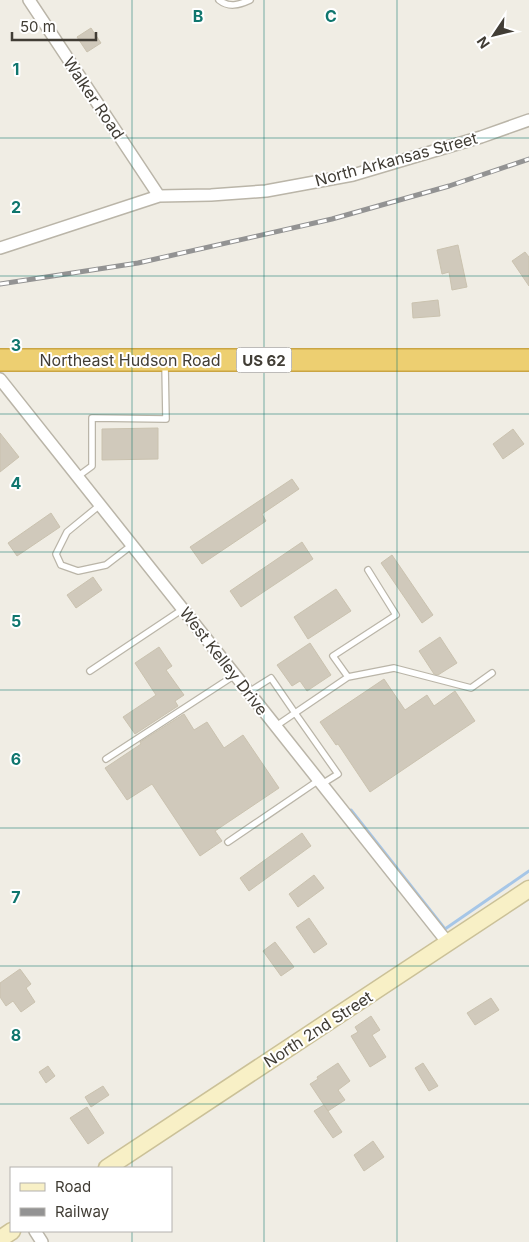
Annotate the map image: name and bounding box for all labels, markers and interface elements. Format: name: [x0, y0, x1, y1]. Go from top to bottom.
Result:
text: B: [193, 6, 203, 26]
text: C: [325, 6, 337, 26]
scale bar: [12, 10, 96, 42]
north arrow: [469, 10, 519, 60]
text: 50 m: [20, 17, 56, 36]
text: N: [473, 33, 493, 52]
street label: Walker Road: [59, 53, 129, 143]
text: 1: [13, 59, 19, 79]
street label: North Arkansas Street: [313, 128, 479, 190]
text: 2: [11, 197, 21, 217]
text: 3: [11, 335, 21, 355]
road number: US 62: [236, 348, 292, 372]
street label: Northeast Hudson Road: [40, 350, 221, 370]
text: 4: [11, 473, 22, 493]
street label: West Kelley Drive: [176, 603, 272, 719]
text: 5: [11, 611, 21, 631]
text: 6: [11, 749, 21, 769]
text: 7: [11, 887, 21, 907]
street label: North 2nd Street: [260, 986, 376, 1072]
text: 8: [11, 1025, 21, 1045]
legend: [10, 1167, 172, 1232]
text: Road: [55, 1177, 91, 1196]
text: Railway: [55, 1202, 110, 1221]

